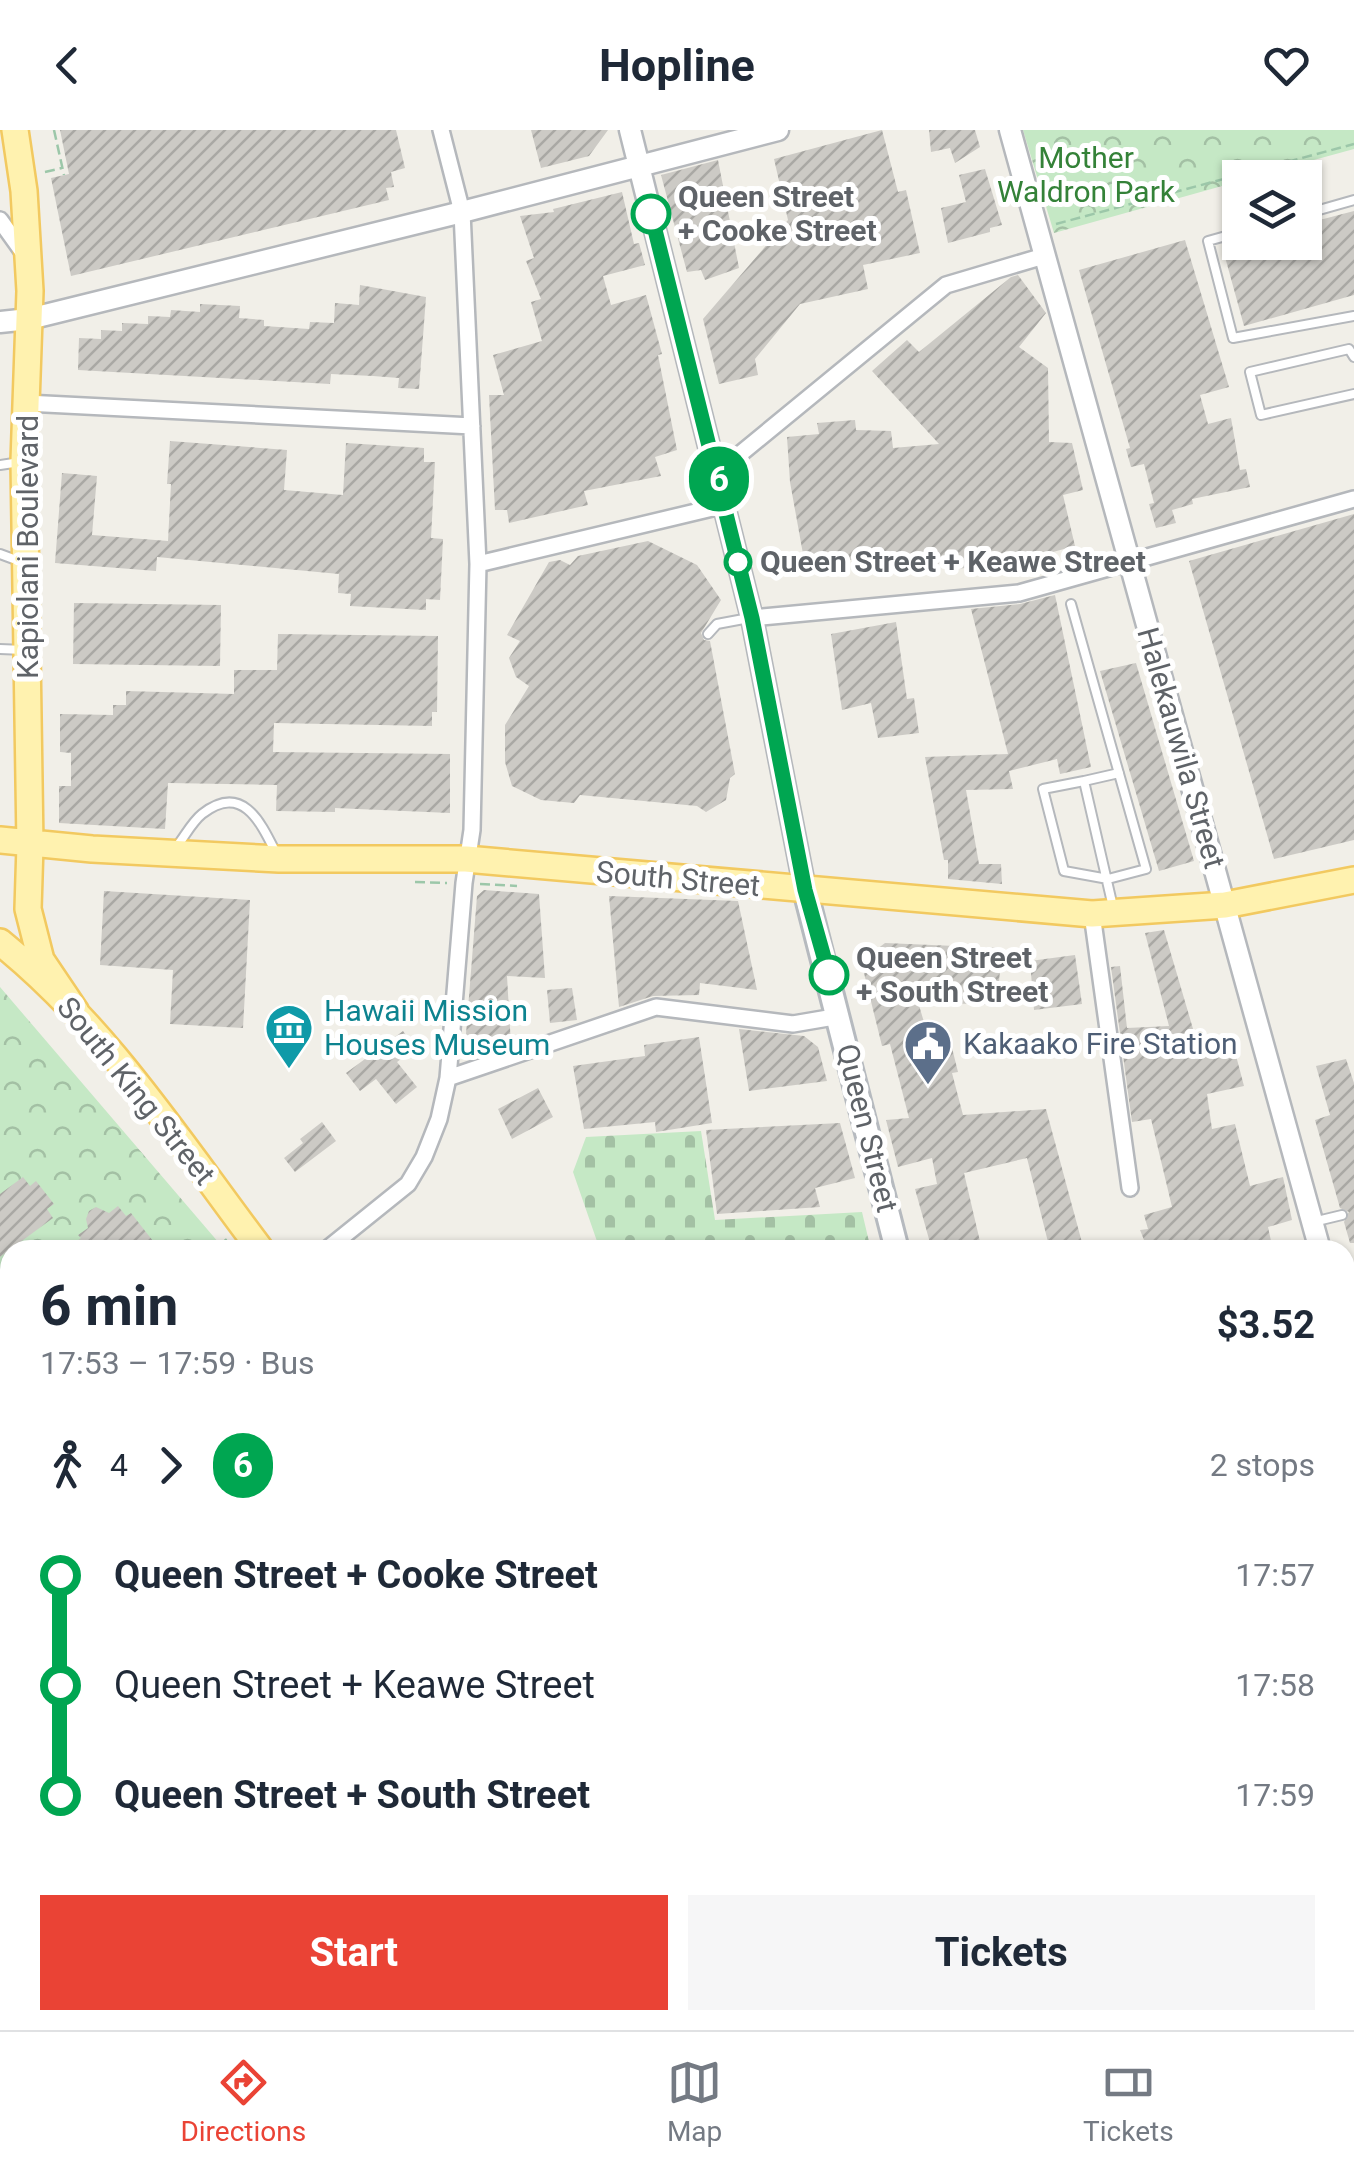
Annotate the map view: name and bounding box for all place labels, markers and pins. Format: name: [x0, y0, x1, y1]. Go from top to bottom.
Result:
place label: Queen Street + Cooke Street: [678, 179, 877, 248]
marker: Queen Street + Cooke Street: [632, 195, 670, 233]
place label: Queen Street + Keawe Street: [760, 544, 1146, 579]
marker: Queen Street + Keawe Street: [725, 549, 751, 575]
place label: Queen Street + South Street: [856, 940, 1048, 1009]
marker: Queen Street + South Street: [810, 956, 848, 994]
place label: Hawaii Mission Houses Museum: [324, 993, 550, 1062]
museum icon: Hawaii Mission Houses Museum: [263, 1002, 315, 1070]
public building icon: Kakaako Fire Station: [902, 1018, 954, 1086]
place label: Kakaako Fire Station: [963, 1026, 1238, 1061]

